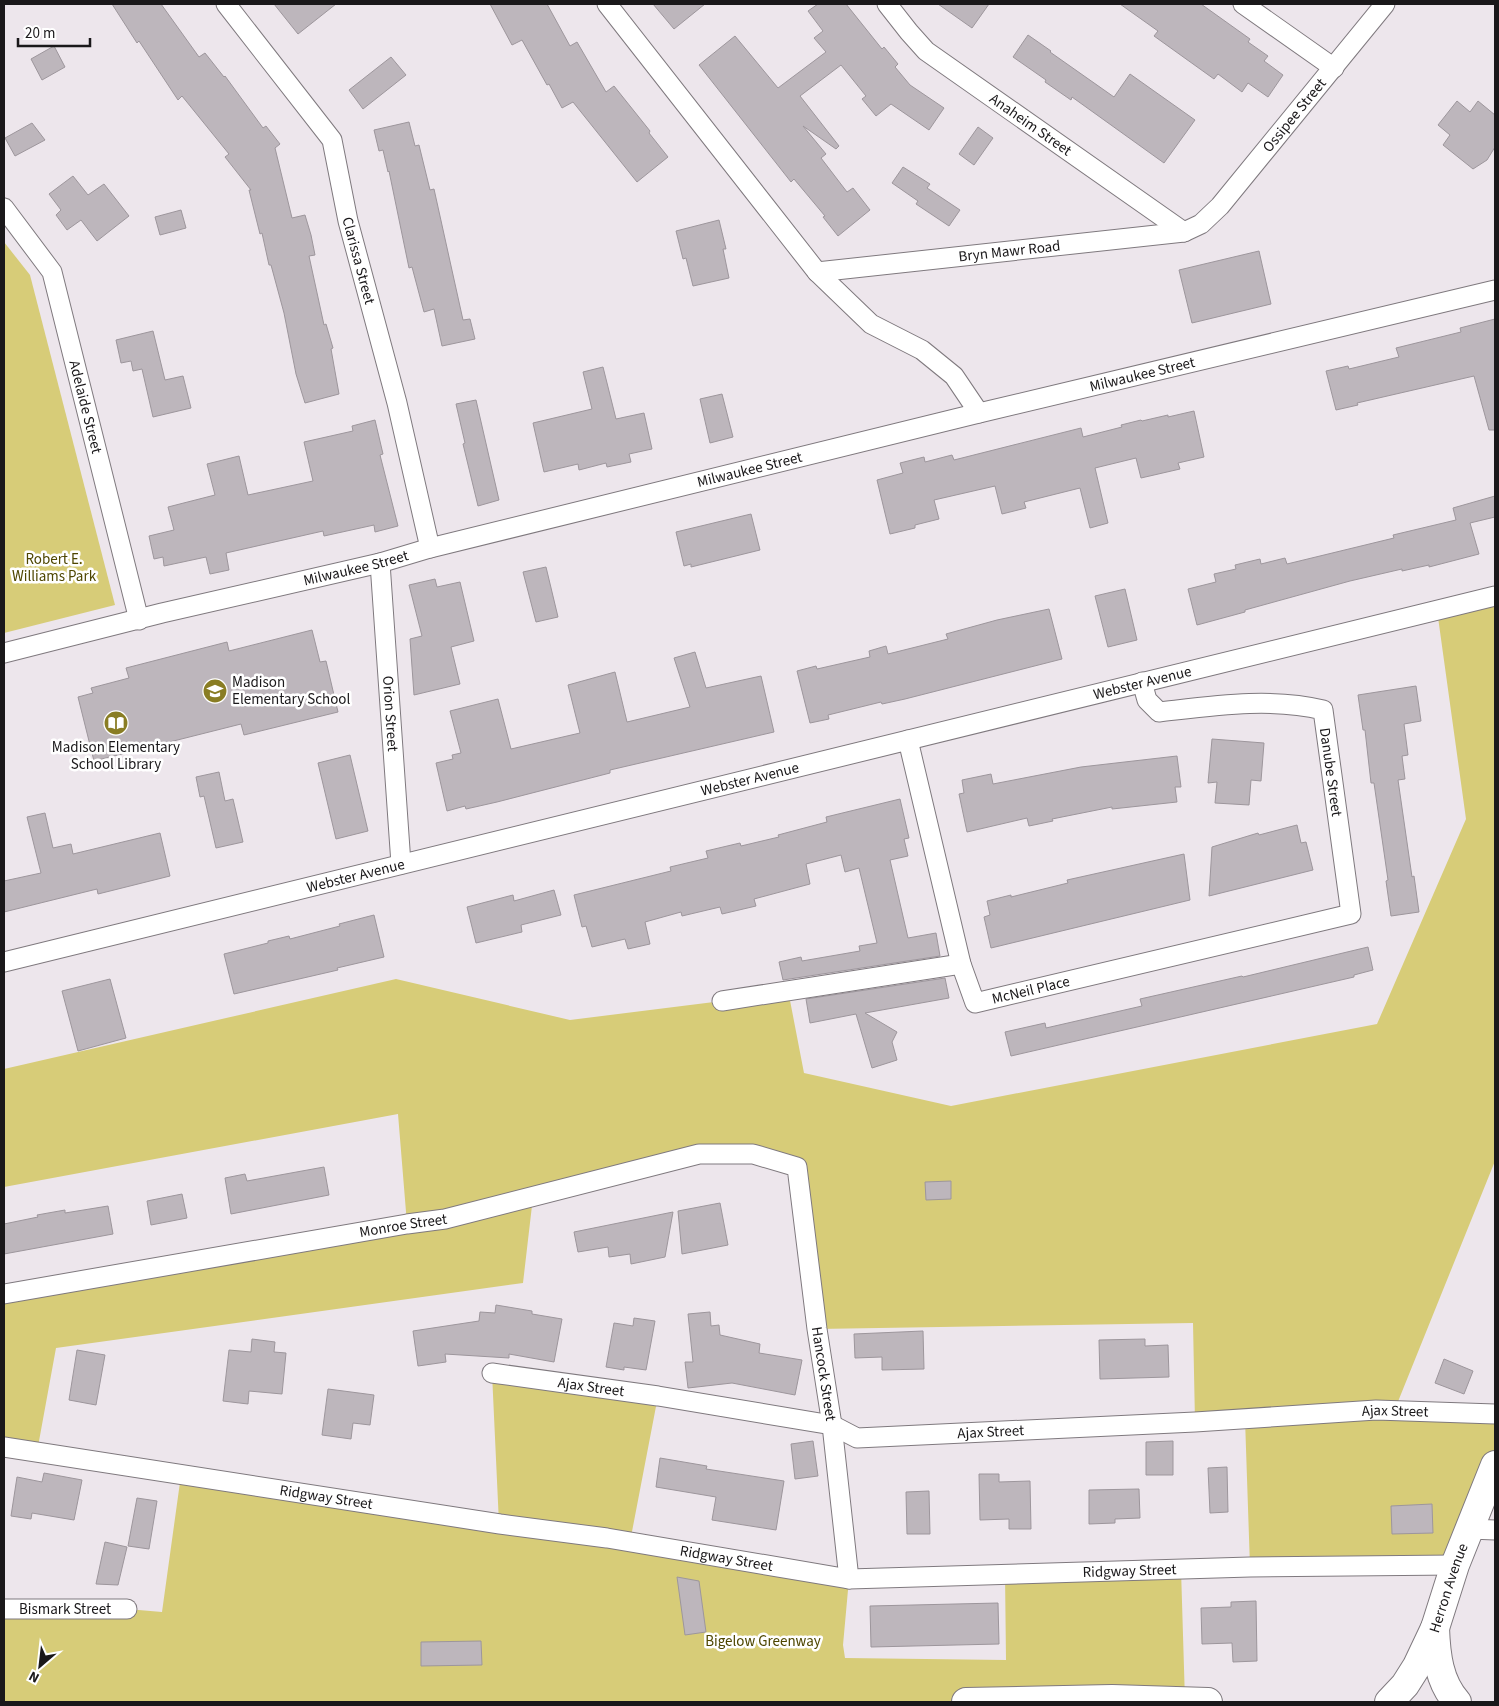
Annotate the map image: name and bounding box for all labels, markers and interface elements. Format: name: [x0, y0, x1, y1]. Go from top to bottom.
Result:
scale bar: [18, 15, 90, 47]
text: 20 m: [25, 23, 55, 44]
street label: Ossipee Street: [1258, 74, 1331, 157]
street label: Anaheim Street: [985, 89, 1076, 161]
street label: Clarissa Street: [336, 215, 380, 307]
street label: Bryn Mawr Road: [957, 236, 1061, 268]
street label: Milwaukee Street: [1088, 352, 1197, 397]
street label: Adelaide Street: [63, 358, 107, 456]
street label: Milwaukee Street: [695, 447, 804, 493]
street label: Milwaukee Street: [301, 545, 411, 591]
park label: Robert E. Williams Park: [12, 549, 97, 587]
street label: Webster Avenue: [1091, 661, 1194, 705]
place label: Madison Elementary School: [232, 672, 350, 710]
street label: Orion Street: [377, 675, 403, 752]
school or university icon: Madison Elementary School: [202, 678, 228, 704]
library icon: Madison Elementary School Library: [103, 710, 129, 736]
street label: Danube Street: [1314, 726, 1347, 818]
place label: Madison Elementary School Library: [52, 737, 180, 775]
street label: Webster Avenue: [699, 757, 801, 802]
street label: Webster Avenue: [304, 854, 407, 898]
street label: McNeil Place: [990, 971, 1072, 1010]
street label: Monroe Street: [358, 1209, 448, 1243]
street label: Hancock Street: [806, 1325, 841, 1423]
street label: Ajax Street: [556, 1372, 626, 1402]
street label: Ajax Street: [1361, 1400, 1429, 1423]
street label: Ajax Street: [957, 1420, 1025, 1444]
street label: Ridgway Street: [278, 1480, 374, 1515]
street label: Herron Avenue: [1424, 1540, 1474, 1636]
street label: Ridgway Street: [678, 1541, 774, 1577]
street label: Ridgway Street: [1082, 1559, 1177, 1583]
street label: Bismark Street: [19, 1599, 111, 1620]
park label: Bigelow Greenway: [705, 1631, 821, 1652]
north arrow: [15, 1641, 65, 1691]
text: N: [26, 1666, 43, 1688]

